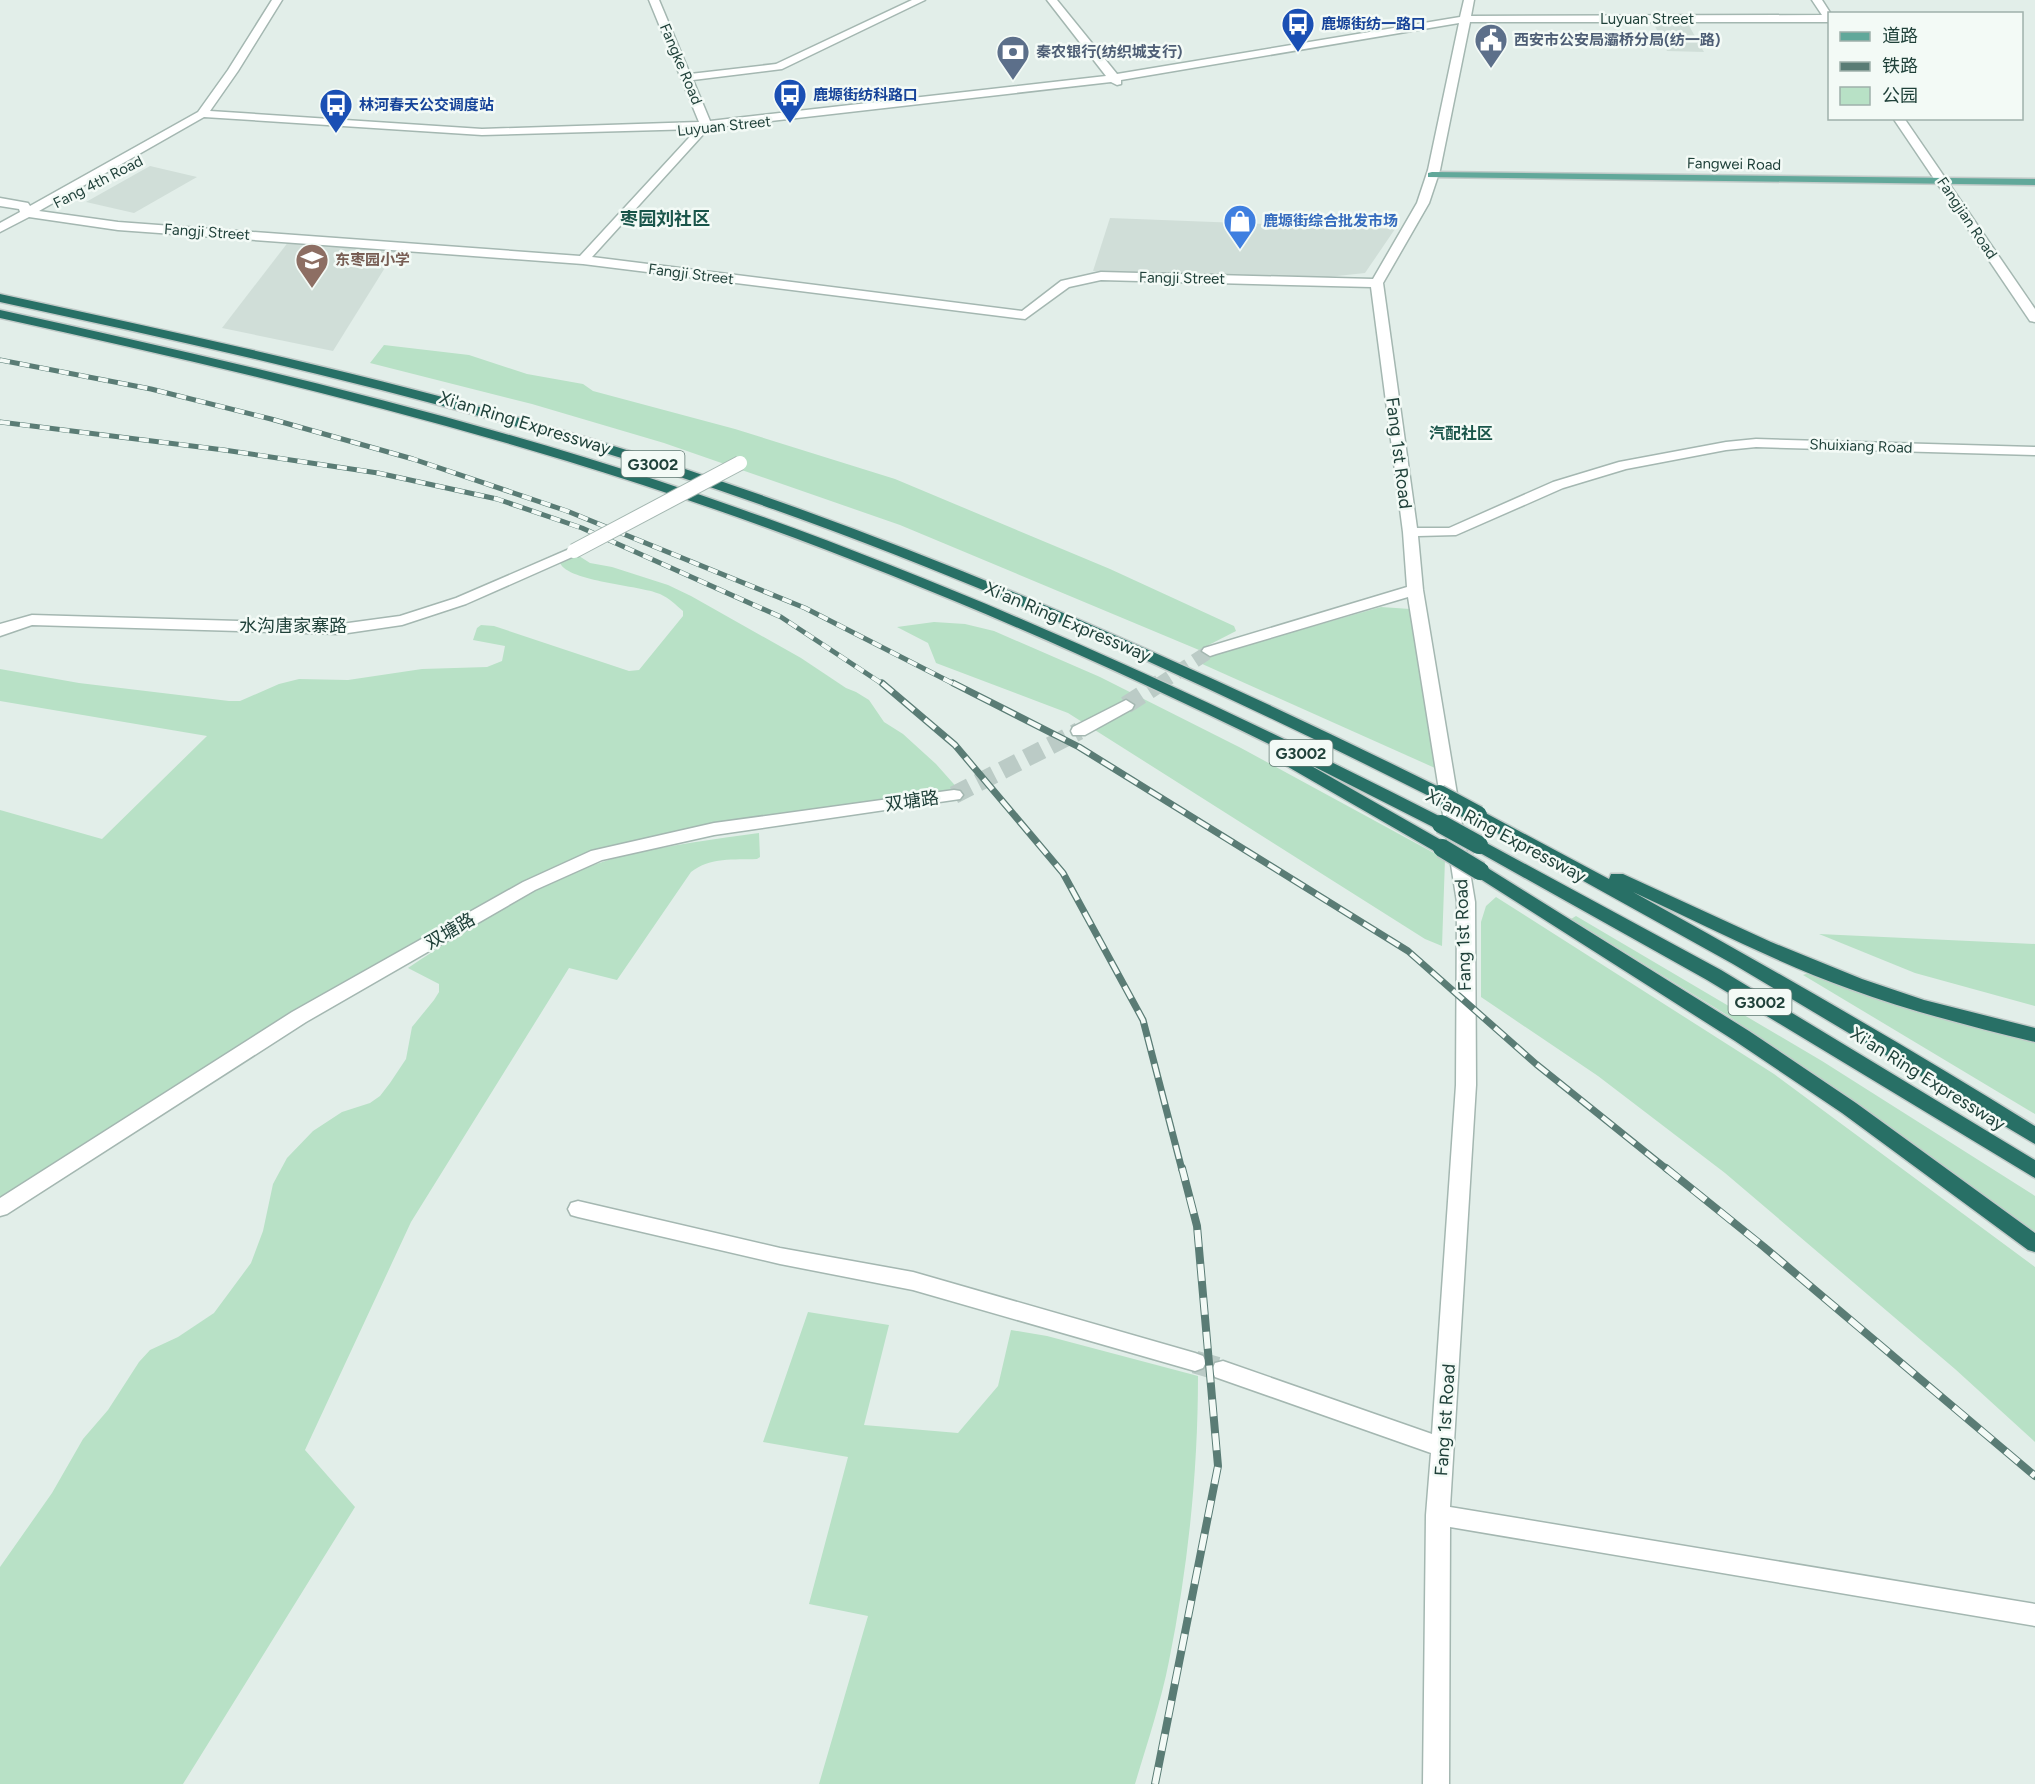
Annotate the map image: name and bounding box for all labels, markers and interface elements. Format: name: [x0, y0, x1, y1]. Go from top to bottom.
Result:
bus stop icon: 鹿塬街纺一路口: [1280, 6, 1316, 53]
street label: Luyuan Street: [1600, 10, 1694, 28]
legend: [1828, 12, 2023, 120]
place label: 鹿塬街纺一路口: [1321, 15, 1426, 33]
street label: Fangke Road: [656, 21, 706, 107]
public building icon: 西安市公安局灞桥分局(纺一路): [1473, 22, 1509, 69]
text: 道路: [1882, 25, 1918, 47]
place label: 西安市公安局灞桥分局(纺一路): [1514, 31, 1721, 49]
bank icon: 秦农银行(纺织城支行): [995, 34, 1031, 81]
place label: 秦农银行(纺织城支行): [1036, 43, 1183, 61]
text: 铁路: [1882, 55, 1918, 77]
bus stop icon: 鹿塬街纺科路口: [772, 77, 808, 124]
text: 公园: [1882, 85, 1918, 107]
place label: 鹿塬街纺科路口: [813, 86, 918, 104]
bus stop icon: 林河春天公交调度站: [318, 87, 354, 134]
place label: 林河春天公交调度站: [359, 96, 494, 114]
street label: Luyuan Street: [676, 112, 772, 140]
street label: Fang 4th Road: [50, 152, 146, 212]
street label: Fangwei Road: [1687, 154, 1781, 174]
street label: Fangjian Road: [1933, 174, 2001, 262]
shop icon: 鹿塬街综合批发市场: [1222, 203, 1258, 250]
district label: 枣园刘社区: [620, 208, 710, 230]
place label: 鹿塬街综合批发市场: [1263, 212, 1398, 230]
street label: Fangji Street: [163, 220, 251, 244]
school or university icon: 东枣园小学: [294, 242, 330, 289]
place label: 东枣园小学: [335, 251, 410, 269]
street label: Fangji Street: [647, 260, 735, 288]
street label: Fangji Street: [1139, 268, 1226, 288]
street label: Xi'an Ring Expressway: [437, 386, 614, 460]
street label: Fang 1st Road: [1381, 396, 1417, 510]
district label: 汽配社区: [1429, 424, 1493, 443]
street label: Shuixiang Road: [1809, 435, 1913, 457]
road number: G3002: [622, 451, 684, 477]
street label: Xi'an Ring Expressway: [982, 577, 1155, 667]
street label: 水沟唐家寨路: [239, 615, 347, 637]
road number: G3002: [1270, 740, 1332, 766]
street label: Xi'an Ring Expressway: [1422, 785, 1590, 888]
street label: 双塘路: [884, 786, 940, 816]
street label: Fang 1st Road: [1450, 878, 1476, 992]
street label: 双塘路: [421, 908, 479, 954]
road number: G3002: [1728, 989, 1792, 1015]
street label: Xi'an Ring Expressway: [1847, 1023, 2010, 1136]
street label: Fang 1st Road: [1430, 1363, 1460, 1477]

